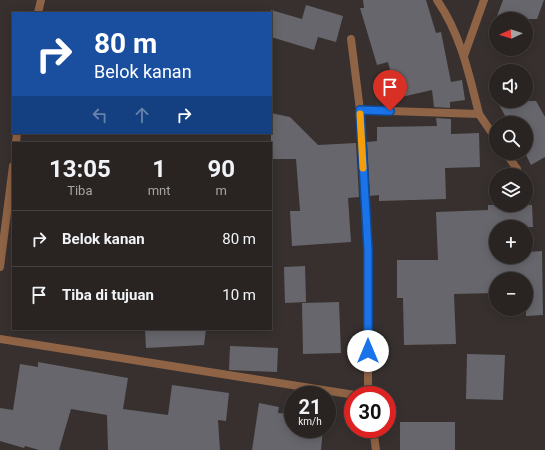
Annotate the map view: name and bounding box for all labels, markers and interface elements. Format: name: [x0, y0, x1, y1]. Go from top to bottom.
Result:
north arrow: [489, 12, 533, 56]
map controls: [489, 12, 533, 316]
text: 80 m: [94, 27, 157, 60]
icon: right: [28, 28, 80, 80]
text: Belok kanan: [94, 61, 192, 82]
button: sound: [489, 64, 533, 108]
pin: [373, 70, 407, 111]
icon: arrive: [379, 76, 401, 98]
icon: left: [89, 104, 111, 126]
icon: ahead: [131, 104, 153, 126]
icon: right: [173, 104, 195, 126]
button: search: [489, 116, 533, 160]
text: 13:05: [49, 155, 111, 183]
text: 1: [152, 155, 166, 183]
text: 90: [208, 155, 235, 183]
button: layers: [489, 168, 533, 212]
text: Tiba: [67, 183, 93, 198]
text: mnt: [148, 183, 171, 198]
text: m: [216, 183, 227, 198]
button: +: [489, 220, 533, 264]
icon: right: [28, 228, 50, 250]
text: Belok kanan: [62, 230, 145, 248]
text: 80 m: [222, 230, 256, 248]
button: −: [489, 272, 533, 316]
icon: arrive: [28, 284, 50, 306]
text: Tiba di tujuan: [62, 286, 154, 304]
text: 10 m: [222, 286, 256, 304]
position arrow: [347, 330, 389, 372]
speed limit sign: 30: [344, 386, 396, 438]
text: 21: [299, 395, 321, 419]
text: km/h: [298, 416, 322, 427]

